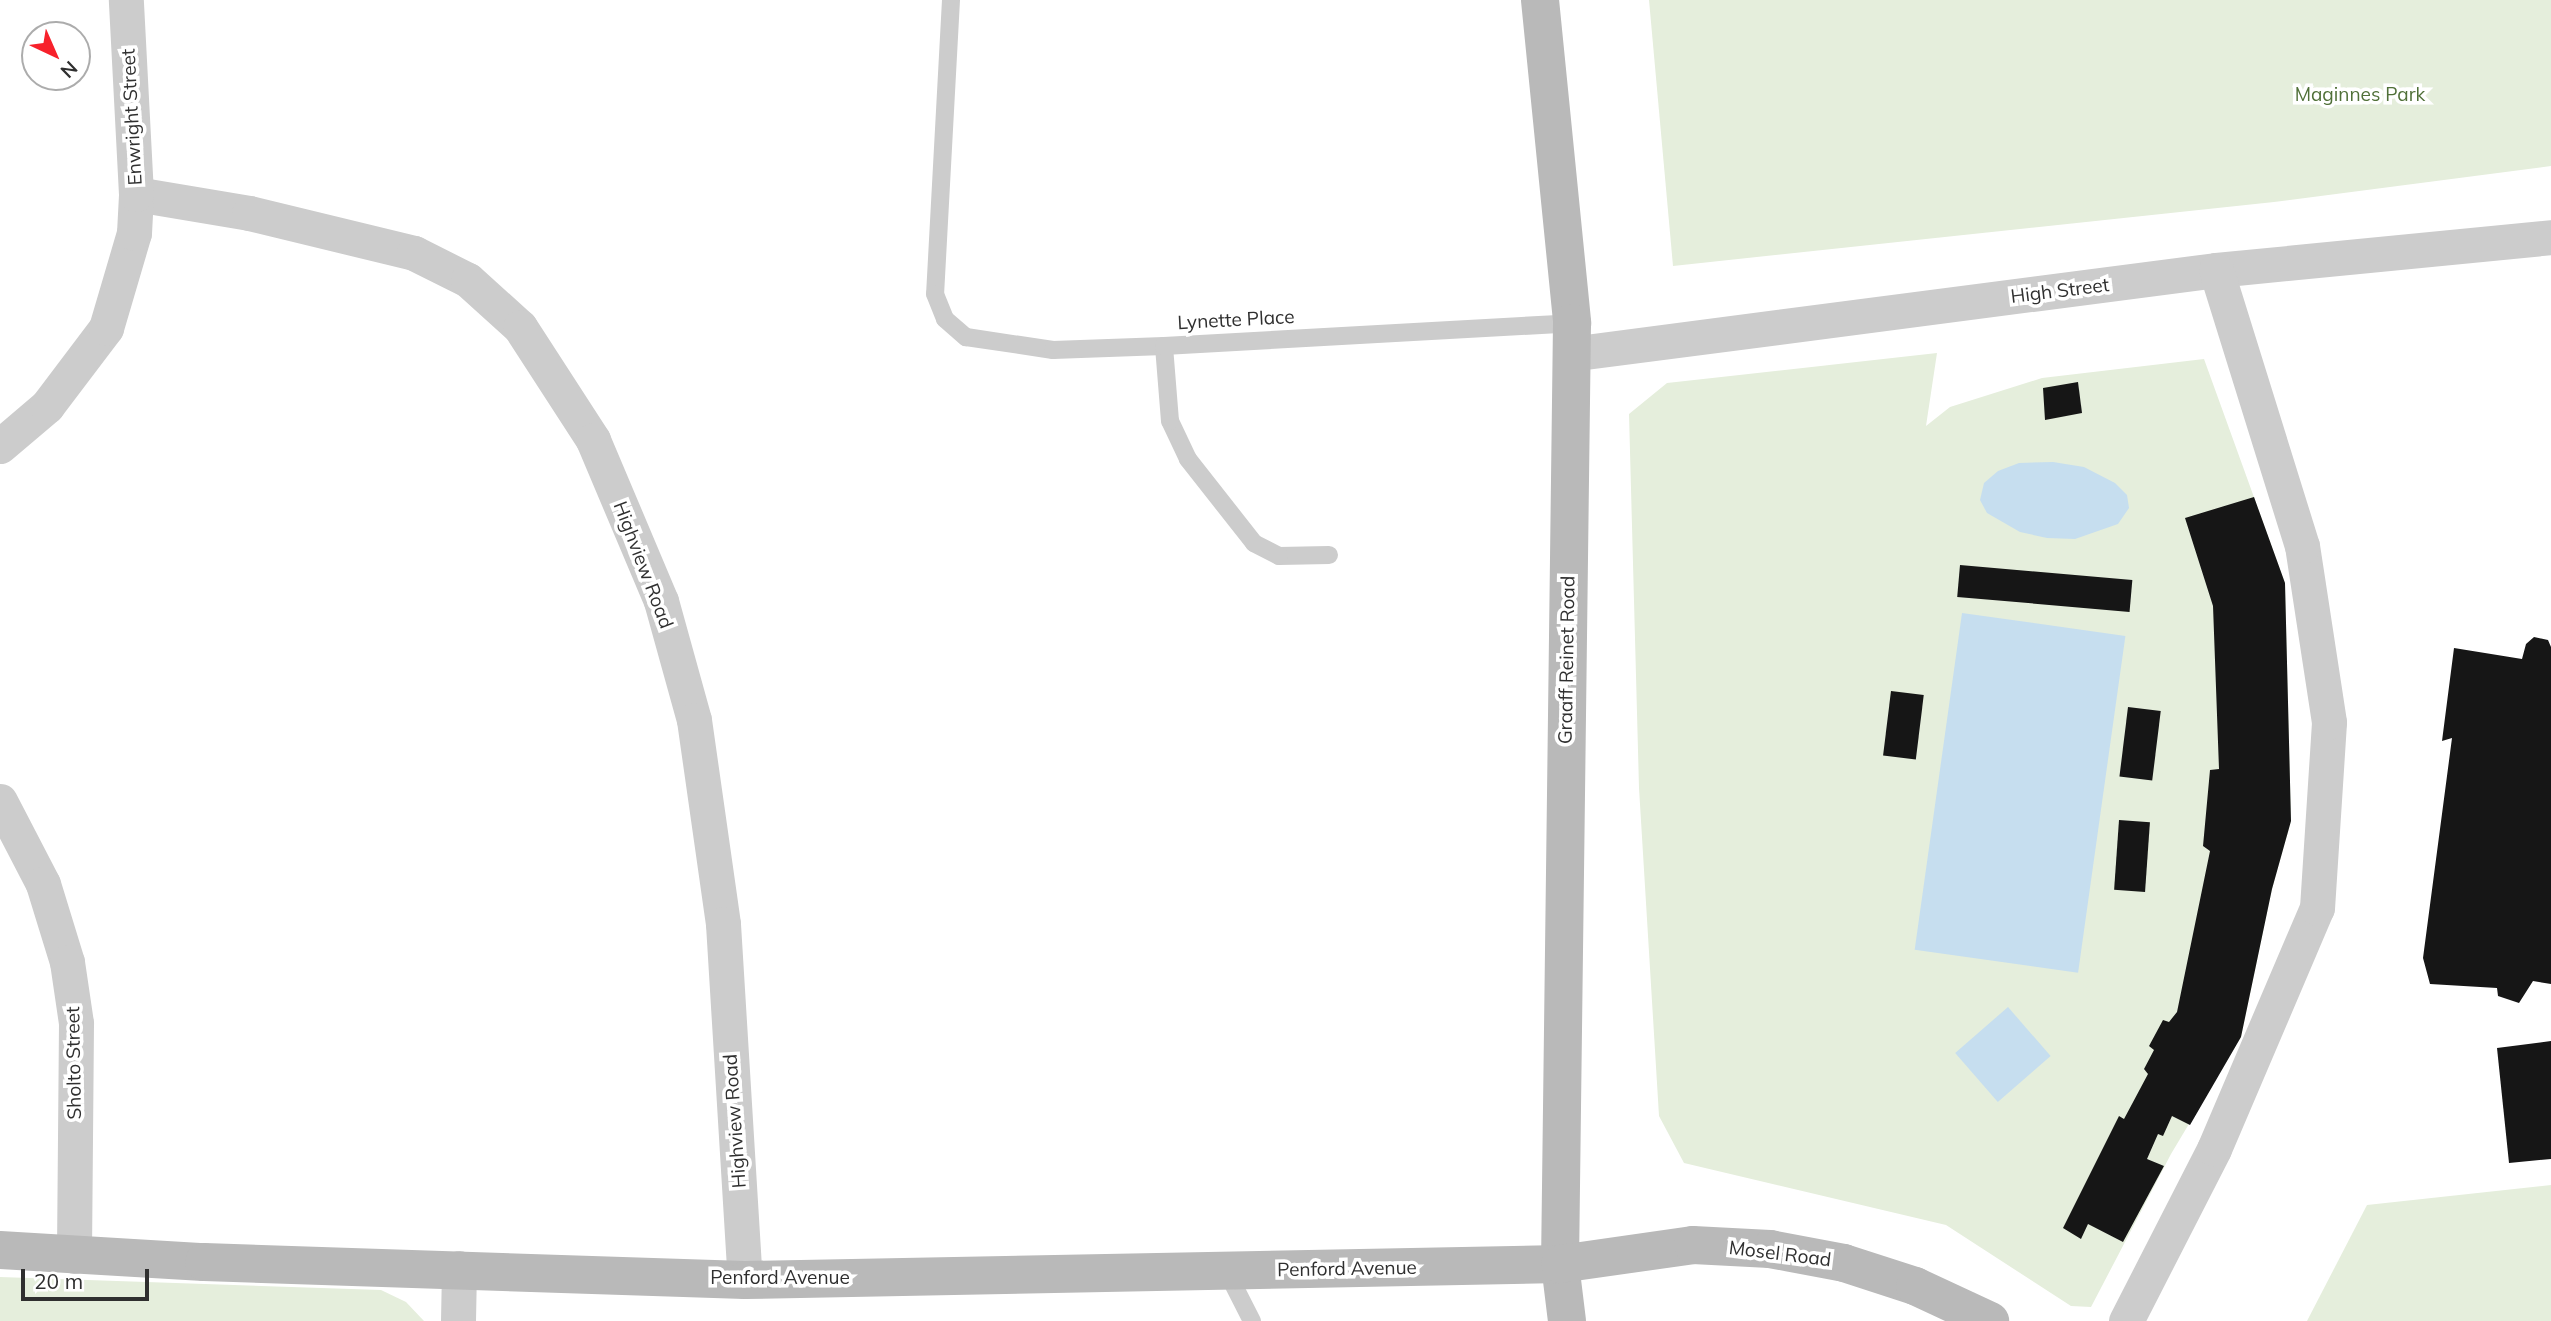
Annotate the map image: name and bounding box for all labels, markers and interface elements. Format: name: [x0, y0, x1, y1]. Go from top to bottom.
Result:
north arrow: [21, 21, 91, 91]
street label: Enwright Street: [117, 48, 147, 186]
text: N: [56, 56, 83, 83]
park label: Maginnes Park: [2295, 84, 2425, 106]
street label: High Street: [2009, 274, 2111, 308]
street label: Lynette Place: [1177, 306, 1295, 334]
street label: Highview Road: [608, 498, 678, 632]
street label: Graaff Reinet Road: [1554, 576, 1580, 744]
street label: Sholto Street: [62, 1006, 86, 1120]
street label: Highview Road: [719, 1053, 751, 1189]
street label: Mosel Road: [1728, 1236, 1832, 1272]
scale bar: [24, 1254, 152, 1298]
street label: Penford Avenue: [1277, 1256, 1417, 1282]
street label: Penford Avenue: [710, 1267, 850, 1289]
text: 20 m: [34, 1268, 83, 1294]

